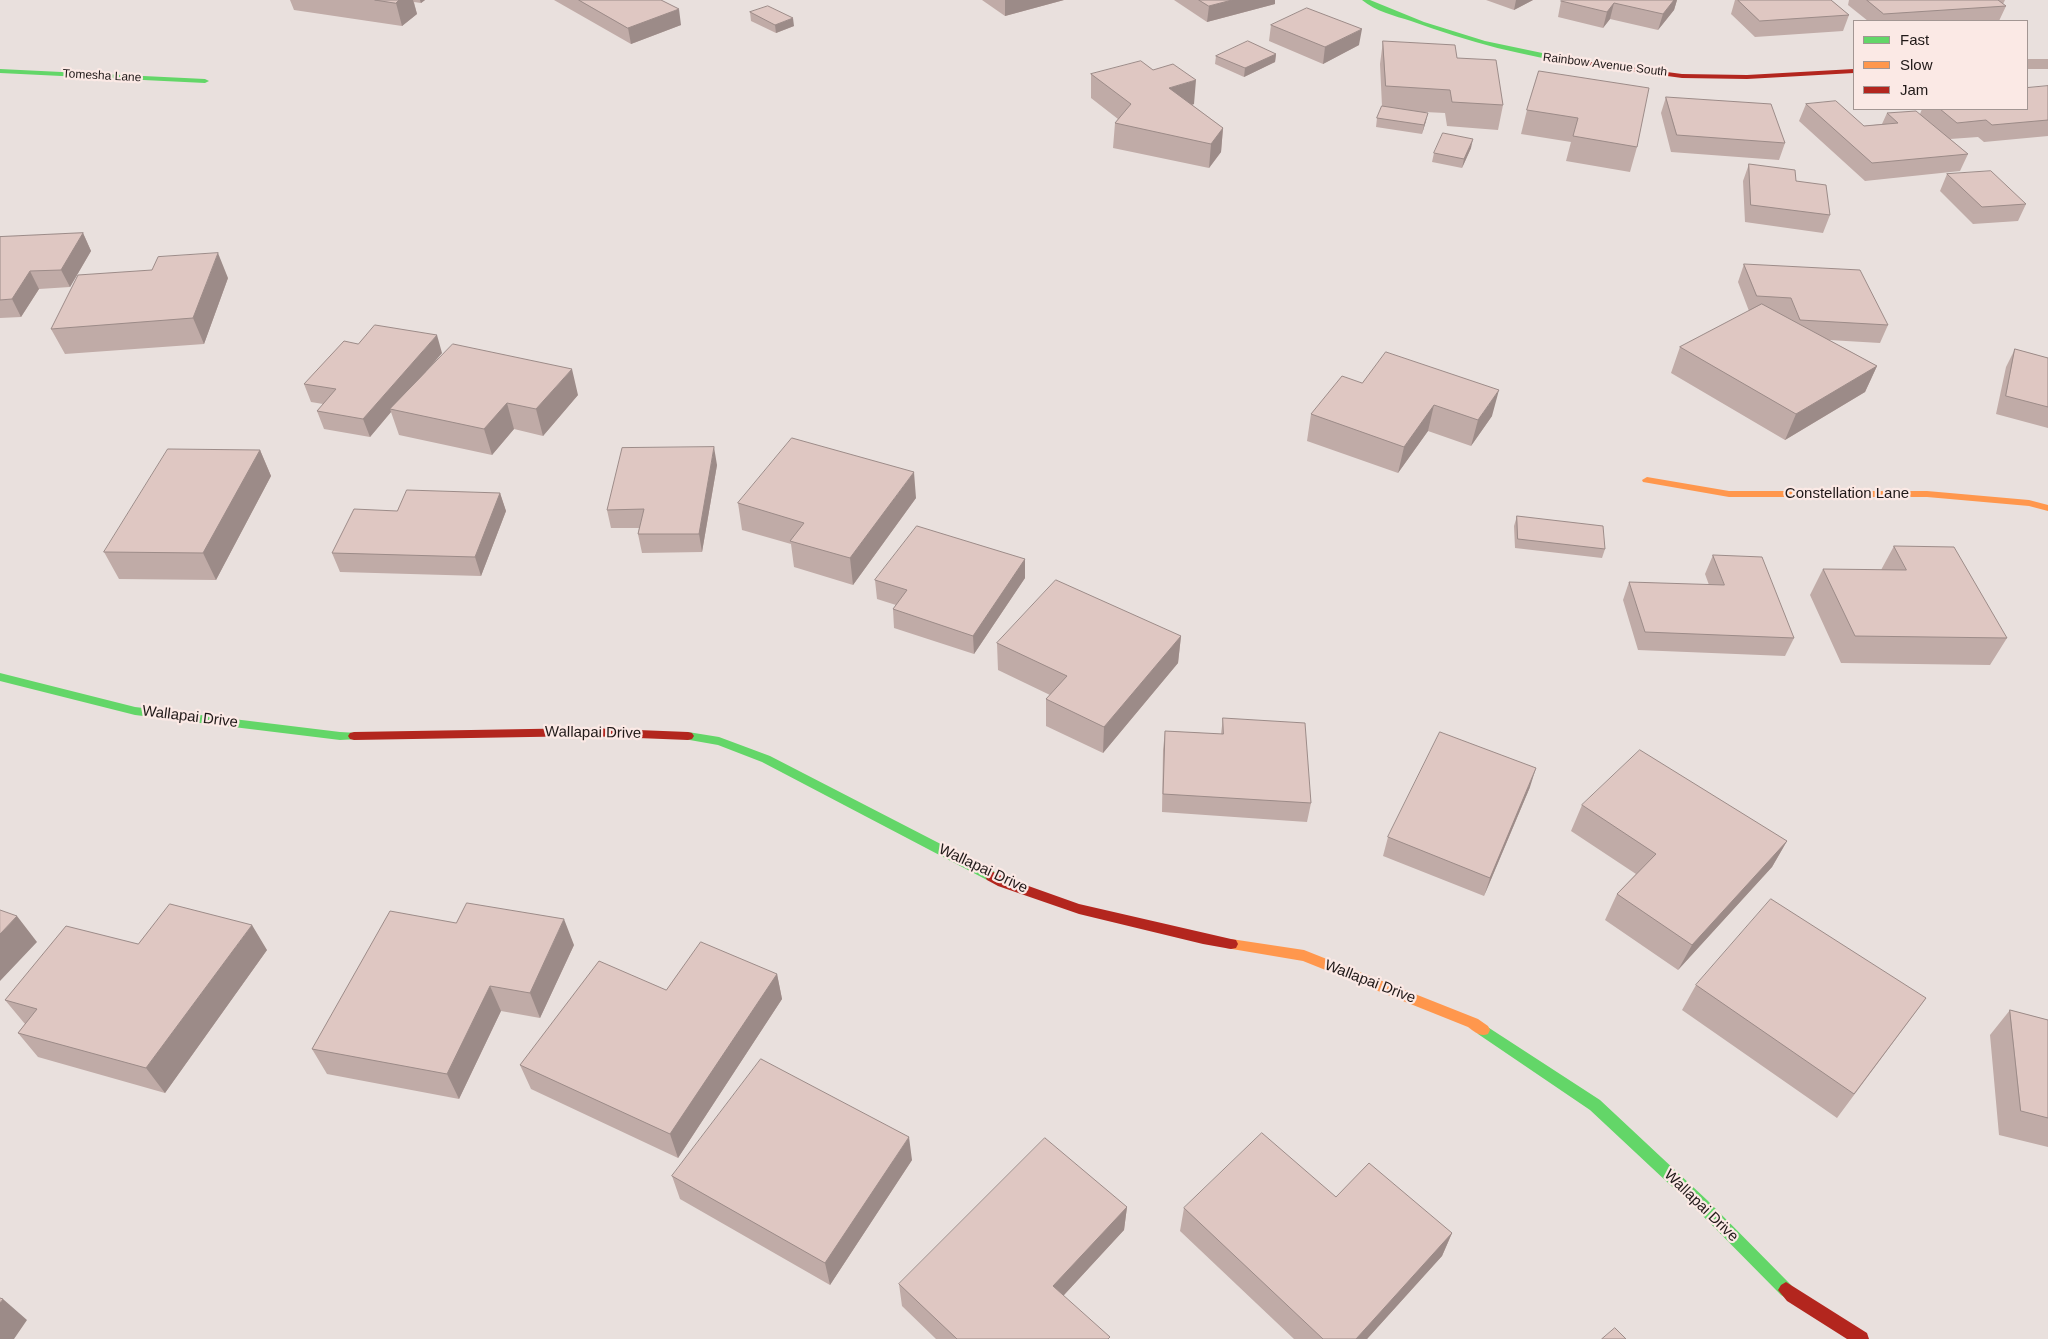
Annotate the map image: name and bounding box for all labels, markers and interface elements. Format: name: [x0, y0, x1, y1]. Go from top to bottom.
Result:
legend: [1853, 20, 2028, 110]
text: Fast: [1900, 31, 1929, 48]
street label: Rainbow Avenue South: [1542, 50, 1668, 80]
text: Slow: [1900, 56, 1933, 73]
street label: Tomesha Lane: [62, 67, 142, 85]
text: Jam: [1900, 81, 1928, 98]
street label: Constellation Lane: [1785, 485, 1909, 503]
street label: Wallapai Drive: [141, 702, 239, 732]
street label: Wallapai Drive: [545, 723, 641, 743]
street label: Wallapai Drive: [936, 841, 1030, 897]
street label: Wallapai Drive: [1322, 956, 1418, 1008]
street label: Wallapai Drive: [1660, 1166, 1742, 1246]

